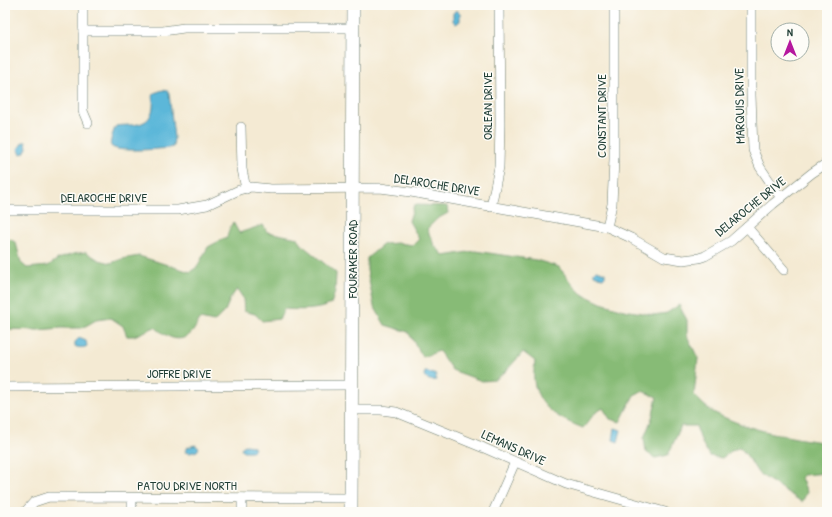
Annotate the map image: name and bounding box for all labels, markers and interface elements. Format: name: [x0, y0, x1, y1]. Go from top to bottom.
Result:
north arrow: [770, 22, 810, 62]
text: N: [787, 25, 793, 39]
street label: MARQUIS DRIVE: [729, 68, 749, 144]
street label: ORLEAN DRIVE: [478, 72, 496, 140]
street label: CONSTANT DRIVE: [592, 74, 610, 158]
street label: DELAROCHE DRIVE: [393, 168, 481, 200]
street label: DELAROCHE DRIVE: [711, 172, 789, 240]
street label: DELAROCHE DRIVE: [61, 188, 147, 206]
street label: FOURAKER ROAD: [343, 219, 361, 299]
street label: JOFFRE DRIVE: [147, 364, 212, 382]
street label: LEMANS DRIVE: [479, 425, 549, 469]
street label: PATOU DRIVE NORTH: [137, 476, 237, 494]

